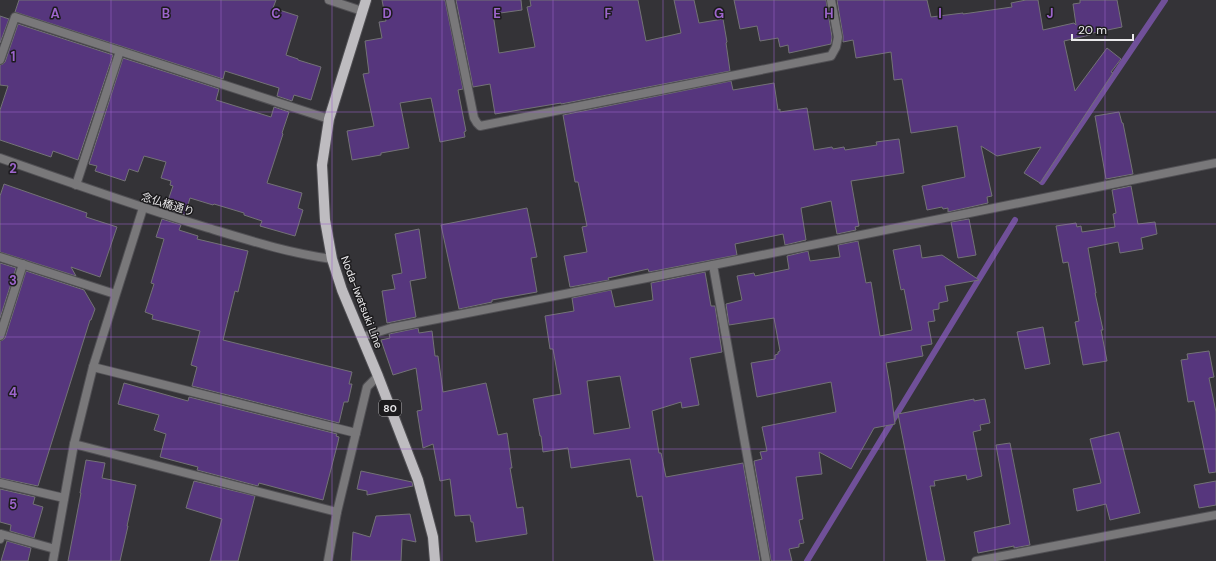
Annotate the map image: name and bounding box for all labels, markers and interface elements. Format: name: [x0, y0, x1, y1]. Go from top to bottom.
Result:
text: A: [50, 5, 60, 22]
text: B: [162, 5, 170, 22]
text: C: [271, 5, 281, 22]
text: D: [382, 5, 392, 22]
text: E: [493, 5, 501, 22]
text: F: [604, 5, 612, 22]
text: G: [714, 5, 724, 22]
text: H: [824, 5, 834, 22]
text: I: [938, 5, 942, 22]
text: J: [1046, 5, 1054, 22]
scale bar: [1072, 16, 1133, 42]
text: 20 m: [1078, 22, 1107, 38]
text: 1: [11, 48, 15, 65]
text: 2: [9, 160, 17, 177]
street label: 念仏橋通り: [140, 189, 196, 219]
street label: Noda-Iwatsuki Line: [338, 254, 386, 350]
text: 3: [9, 272, 17, 289]
text: 4: [9, 384, 17, 401]
road number: 80: [379, 400, 401, 416]
text: 5: [9, 496, 17, 513]

